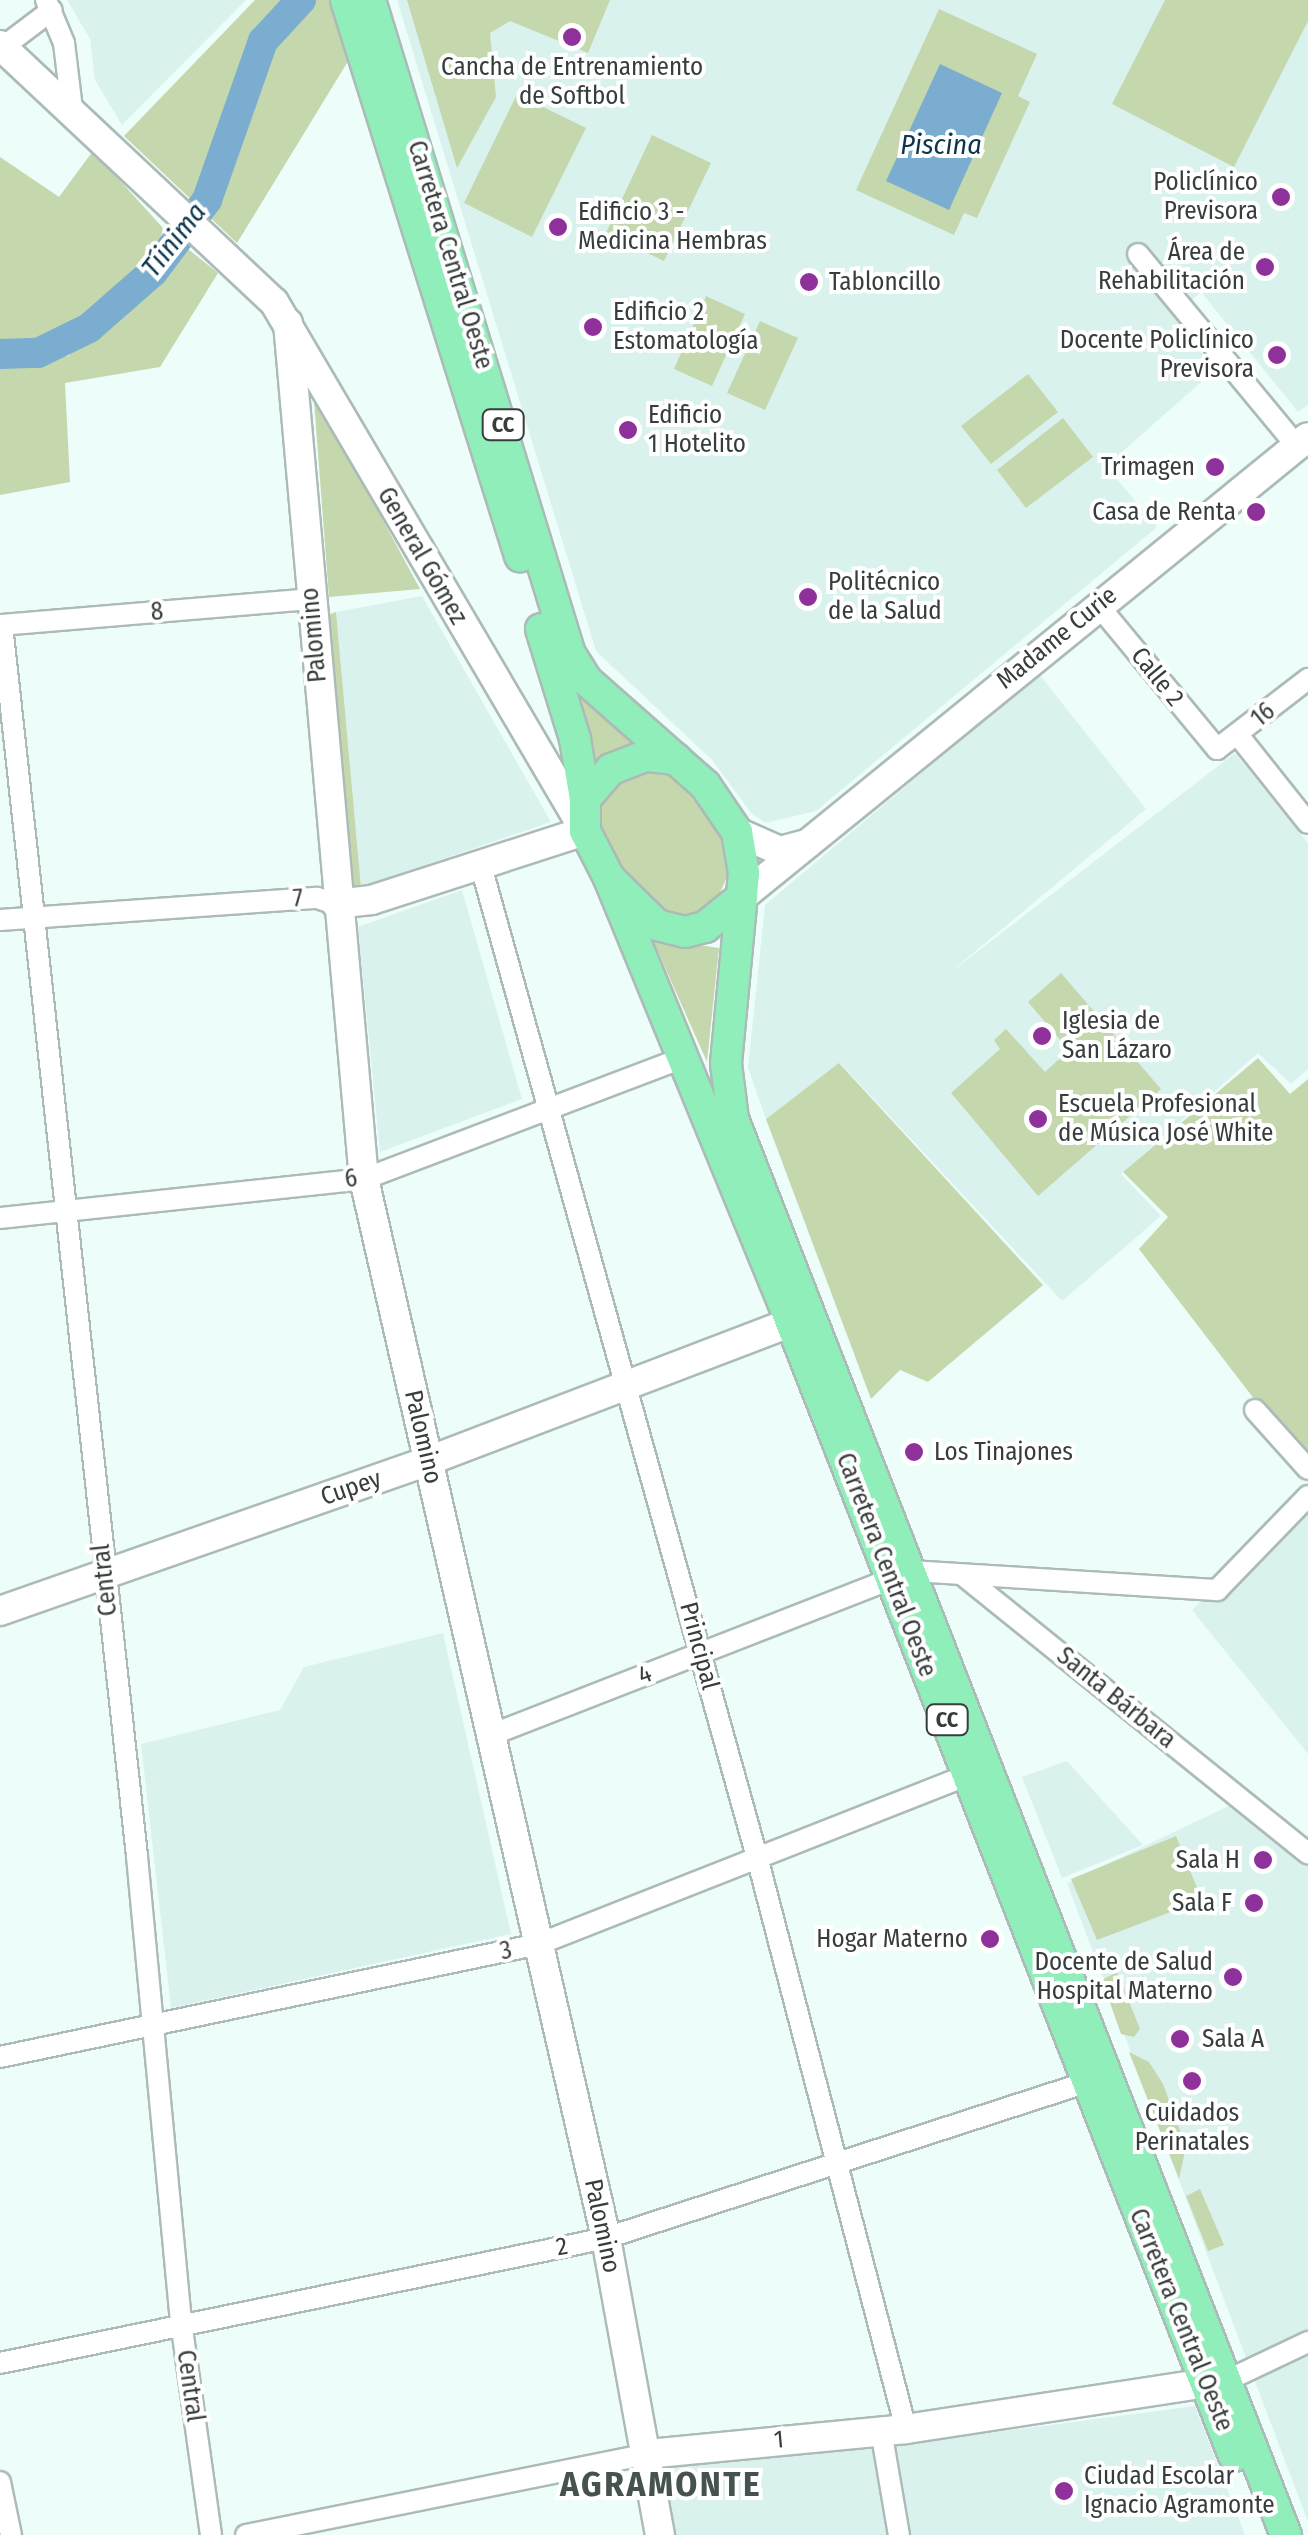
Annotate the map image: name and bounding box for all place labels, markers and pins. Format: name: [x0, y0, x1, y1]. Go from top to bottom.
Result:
marker: Cancha de Entrenamiento de Softbol: [561, 26, 583, 48]
place label: Cancha de Entrenamiento de Softbol: [441, 53, 703, 112]
place label: Policlínico Previsora: [1153, 168, 1258, 227]
marker: Policlínico Previsora: [1268, 184, 1294, 210]
place label: Edificio 3 - Medicina Hembras: [578, 198, 767, 257]
marker: Edificio 3 - Medicina Hembras: [547, 216, 569, 238]
place label: Área de Rehabilitación: [1098, 238, 1245, 297]
marker: Área de Rehabilitación: [1254, 256, 1276, 278]
place label: Tabloncillo: [829, 267, 941, 297]
marker: Tabloncillo: [798, 271, 820, 293]
place label: Edificio 2 Estomatología: [613, 298, 759, 357]
marker: Edificio 2 Estomatología: [582, 316, 604, 338]
place label: Docente Policlínico Previsora: [1060, 326, 1254, 385]
marker: Docente Policlínico Previsora: [1264, 342, 1290, 368]
place label: Edificio 1 Hotelito: [648, 401, 746, 460]
marker: Edificio 1 Hotelito: [617, 419, 639, 441]
place label: Trimagen: [1101, 452, 1195, 482]
marker: Trimagen: [1204, 456, 1226, 478]
place label: Casa de Renta: [1092, 497, 1236, 527]
marker: Casa de Renta: [1245, 501, 1267, 523]
place label: Politécnico de la Salud: [828, 568, 942, 627]
marker: Politécnico de la Salud: [797, 586, 819, 608]
place label: Iglesia de San Lázaro: [1062, 1007, 1172, 1066]
marker: Iglesia de San Lázaro: [1031, 1025, 1053, 1047]
place label: Escuela Profesional de Música José White: [1058, 1090, 1273, 1149]
marker: Escuela Profesional de Música José White: [1027, 1108, 1049, 1130]
place label: Los Tinajones: [934, 1437, 1073, 1467]
marker: Los Tinajones: [903, 1441, 925, 1463]
place label: Sala H: [1176, 1845, 1240, 1875]
marker: Sala H: [1250, 1847, 1276, 1873]
place label: Sala F: [1172, 1888, 1232, 1918]
marker: Sala F: [1241, 1890, 1267, 1916]
place label: Hogar Materno: [816, 1924, 968, 1954]
marker: Hogar Materno: [977, 1926, 1003, 1952]
place label: Docente de Salud Hospital Materno: [1034, 1948, 1213, 2007]
marker: Docente de Salud Hospital Materno: [1222, 1966, 1244, 1988]
place label: Sala A: [1202, 2024, 1264, 2054]
marker: Sala A: [1167, 2026, 1193, 2052]
marker: Cuidados Perinatales: [1179, 2068, 1205, 2094]
place label: Cuidados Perinatales: [1135, 2099, 1249, 2158]
place label: Ciudad Escolar Ignacio Agramonte: [1084, 2462, 1275, 2521]
marker: Ciudad Escolar Ignacio Agramonte: [1053, 2480, 1075, 2502]

